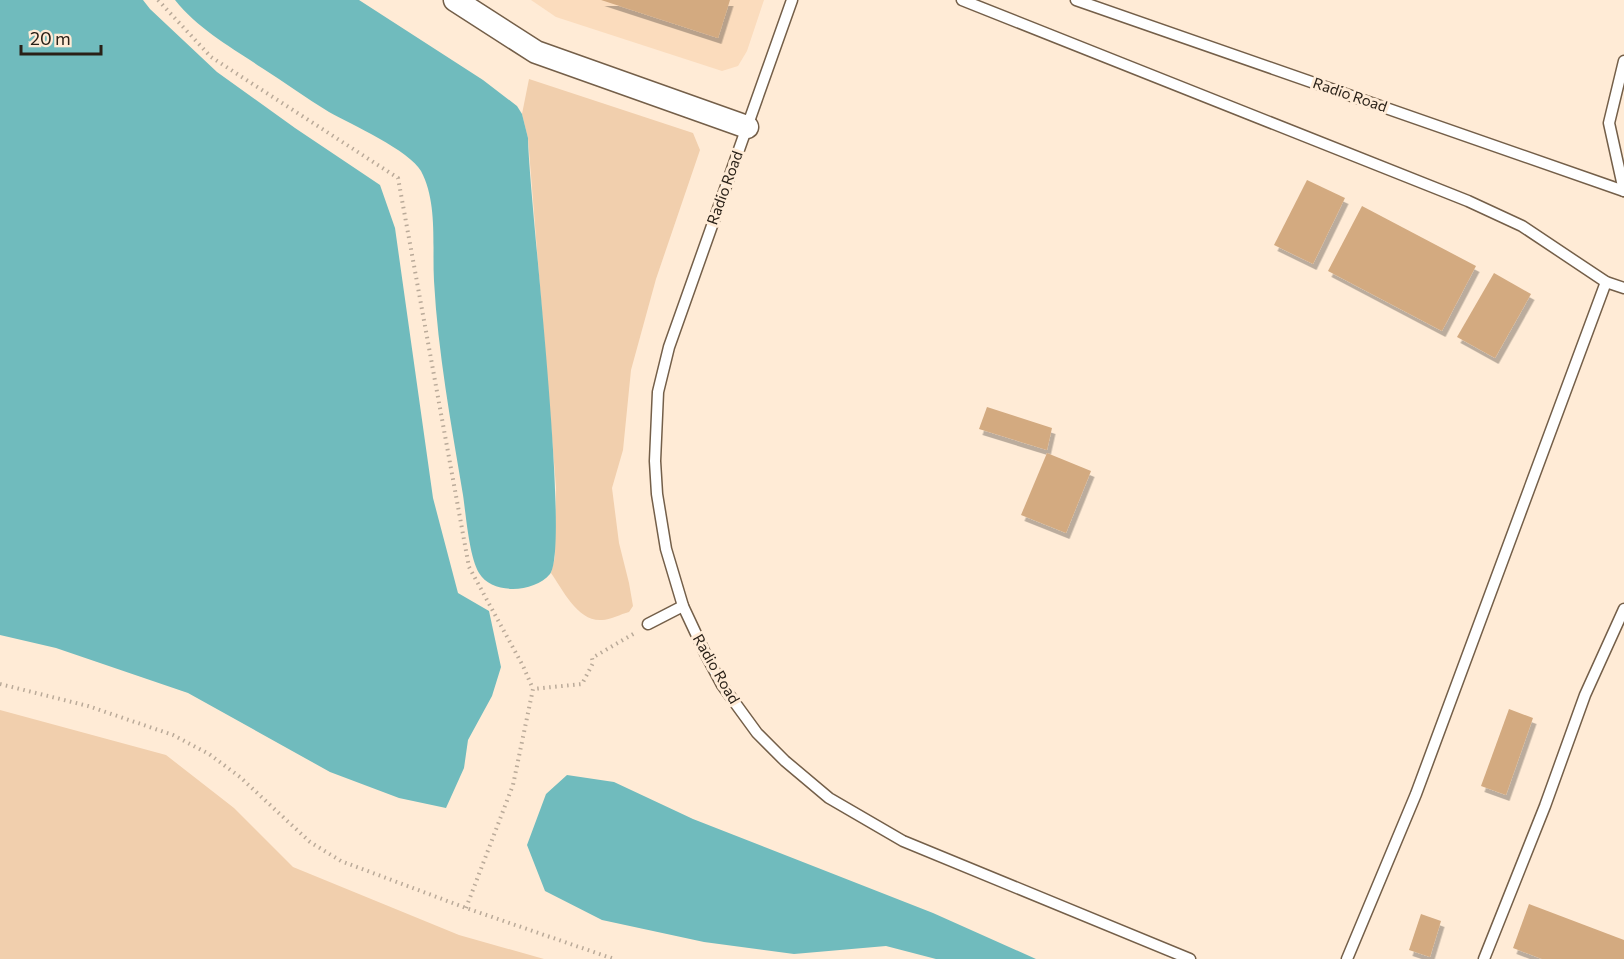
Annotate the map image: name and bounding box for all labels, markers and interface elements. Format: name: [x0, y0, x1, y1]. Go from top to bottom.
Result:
scale bar: [21, 18, 100, 56]
text: 20 m: [30, 27, 71, 49]
street label: Radio Road: [1311, 73, 1390, 115]
street label: Radio Road: [702, 148, 746, 227]
street label: Radio Road: [690, 631, 744, 706]

